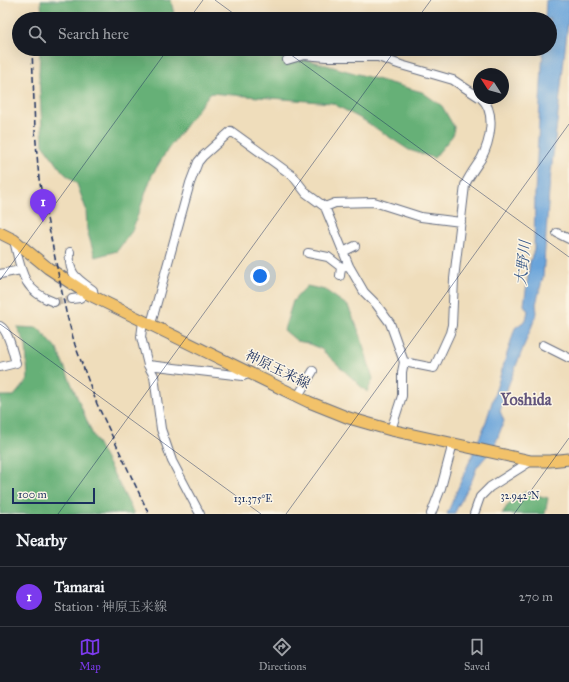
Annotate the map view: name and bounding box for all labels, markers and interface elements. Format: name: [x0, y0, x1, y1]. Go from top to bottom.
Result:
search box: [12, 12, 557, 56]
icon: search: [26, 23, 48, 45]
text: Search here: [58, 25, 129, 43]
north arrow: [473, 68, 509, 104]
pin: 1: [30, 189, 56, 222]
water label: 大野川: [512, 238, 535, 286]
your location: [250, 266, 270, 286]
street label: 神原玉来線: [243, 346, 313, 392]
district label: Yoshida: [499, 390, 553, 409]
scale bar: [12, 486, 95, 505]
text: 100 m: [18, 488, 47, 501]
text: 32.942°N: [500, 490, 540, 502]
text: 131.375°E: [234, 493, 272, 505]
text: Nearby: [16, 530, 67, 551]
text: Tamarai: [54, 578, 105, 596]
text: 1: [26, 589, 32, 605]
text: 270 m: [519, 589, 553, 605]
text: Station · 神原玉来線: [54, 599, 167, 615]
tab: Map: [79, 636, 101, 673]
tab: Directions: [259, 636, 306, 673]
tab: Saved: [464, 636, 490, 673]

